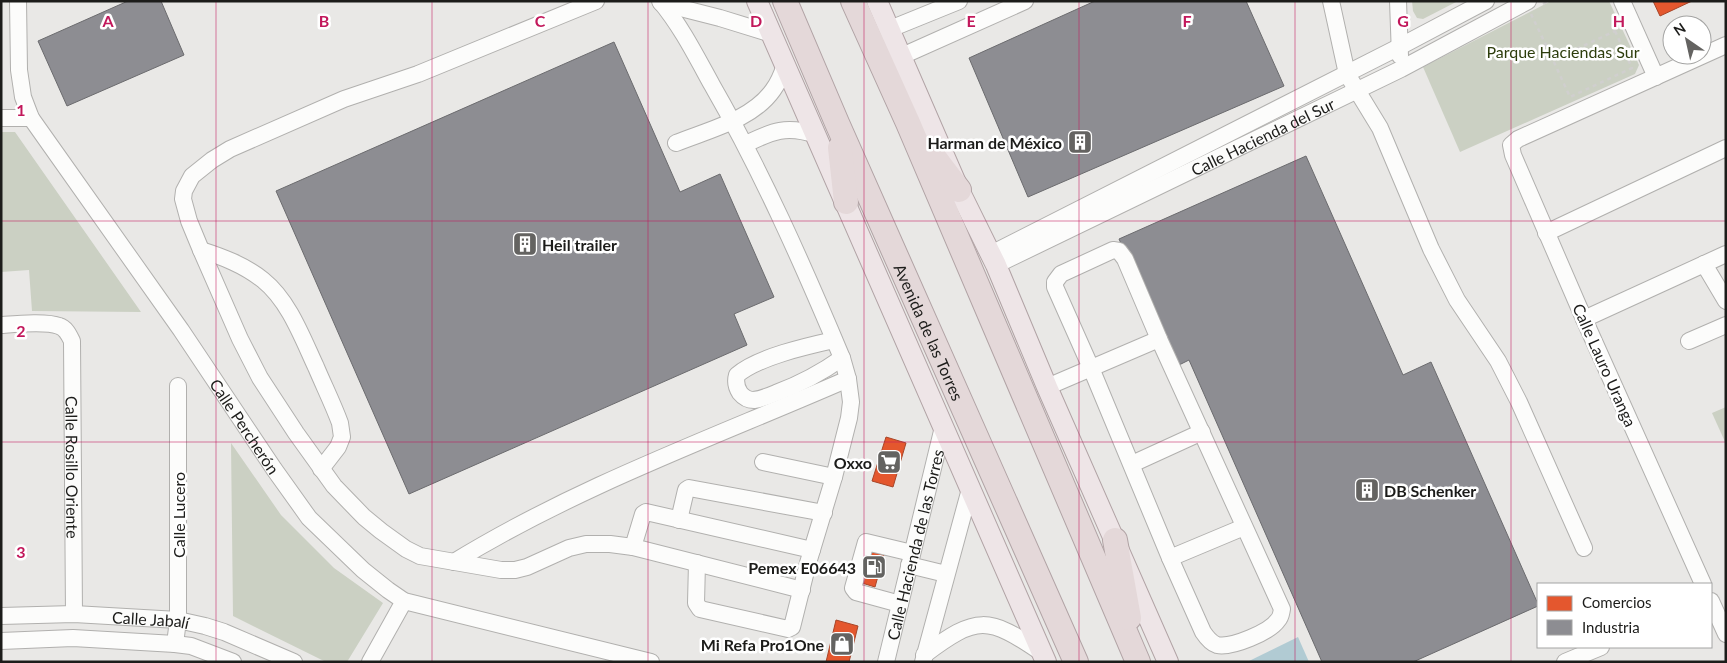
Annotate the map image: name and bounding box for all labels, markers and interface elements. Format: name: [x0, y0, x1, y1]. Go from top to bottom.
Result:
text: A: [101, 11, 114, 30]
text: B: [319, 11, 329, 30]
text: C: [535, 11, 546, 30]
text: D: [750, 11, 762, 30]
text: E: [966, 11, 976, 30]
text: F: [1182, 11, 1192, 30]
text: G: [1397, 11, 1409, 30]
text: H: [1613, 11, 1625, 30]
north arrow: [1662, 15, 1712, 65]
text: N: [1670, 19, 1689, 39]
park label: Parque Haciendas Sur: [1486, 42, 1640, 61]
street label: Calle Hacienda del Sur: [1188, 93, 1337, 179]
text: 1: [16, 100, 26, 119]
building icon: Harman de México: [1067, 129, 1093, 155]
place label: Harman de México: [927, 133, 1062, 152]
building icon: Heil trailer: [512, 231, 538, 257]
place label: Heil trailer: [542, 235, 617, 254]
street label: Avenida de las Torres: [891, 260, 968, 403]
street label: Calle Lauro Uranga: [1569, 300, 1641, 430]
text: 2: [16, 321, 26, 340]
street label: Calle Percherón: [207, 375, 284, 477]
street label: Calle Rosillo Oriente: [63, 396, 83, 539]
street label: Calle Hacienda de las Torres: [882, 447, 947, 642]
supermarket icon: Oxxo: [876, 449, 902, 475]
place label: Oxxo: [834, 453, 872, 472]
street label: Calle Lucero: [169, 472, 188, 558]
building icon: DB Schenker: [1354, 477, 1380, 503]
place label: DB Schenker: [1384, 481, 1476, 500]
text: 3: [16, 542, 26, 561]
fuel station icon: Pemex E06643: [861, 554, 887, 580]
place label: Pemex E06643: [748, 558, 856, 577]
legend: [1537, 583, 1712, 648]
text: Comercios: [1582, 593, 1652, 611]
street label: Calle Jabalí: [112, 607, 192, 632]
text: Industria: [1582, 618, 1640, 636]
shop icon: Mi Refa Pro1One: [829, 631, 855, 657]
place label: Mi Refa Pro1One: [701, 635, 824, 654]

